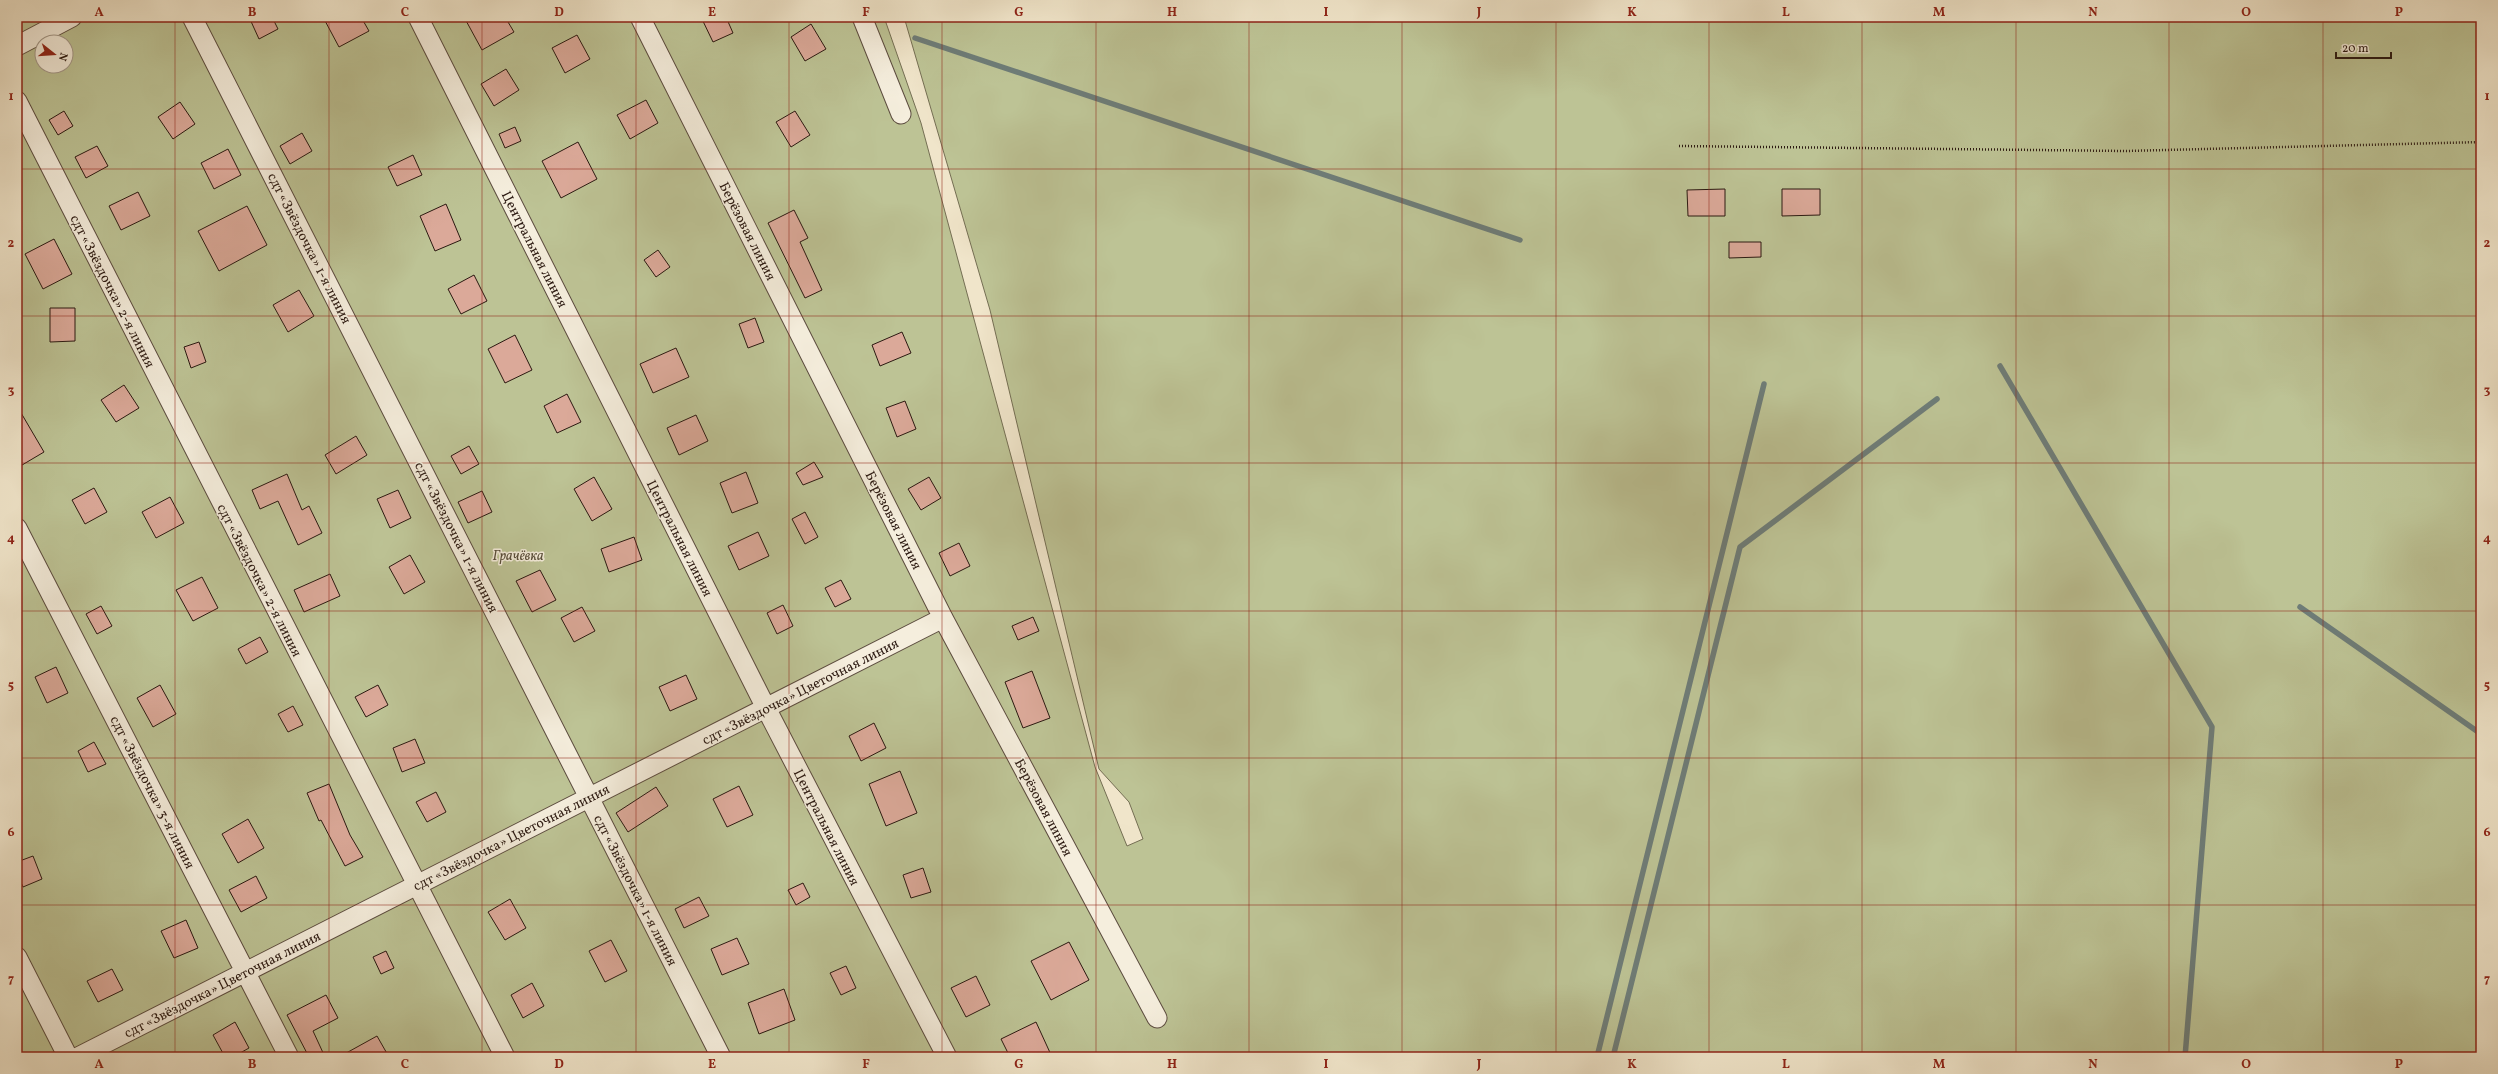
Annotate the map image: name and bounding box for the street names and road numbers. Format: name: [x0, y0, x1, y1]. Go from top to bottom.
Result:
street label: сдт «Звёздочка» 1-я линия: [262, 170, 355, 327]
street label: Берёзовая линия: [714, 179, 780, 284]
street label: Центральная линия: [496, 188, 571, 311]
street label: сдт «Звёздочка» 2-я линия: [65, 212, 159, 372]
street label: сдт «Звёздочка» 1-я линия: [409, 459, 502, 616]
street label: Берёзовая линия: [860, 468, 926, 573]
street label: Центральная линия: [641, 477, 716, 600]
street label: сдт «Звёздочка» 2-я линия: [212, 501, 306, 661]
street label: сдт «Звёздочка» Цветочная линия: [699, 634, 902, 750]
street label: сдт «Звёздочка» 3-я линия: [105, 713, 199, 872]
street label: Берёзовая линия: [1009, 756, 1076, 860]
street label: Центральная линия: [788, 766, 863, 889]
street label: сдт «Звёздочка» Цветочная линия: [410, 780, 613, 896]
street label: сдт «Звёздочка» 1-я линия: [588, 812, 681, 969]
street label: сдт «Звёздочка» Цветочная линия: [121, 927, 324, 1043]

